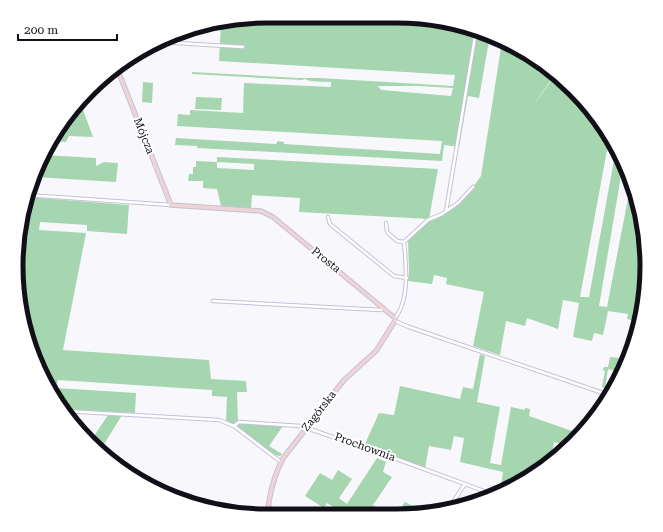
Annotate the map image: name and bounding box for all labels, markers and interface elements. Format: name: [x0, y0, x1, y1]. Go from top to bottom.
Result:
scale bar: [18, 16, 117, 42]
text: 200 m: [24, 23, 58, 37]
street label: Mójcza: [131, 116, 157, 156]
street label: Prosta: [309, 244, 343, 276]
street label: Zagórska: [299, 388, 339, 434]
street label: Prochownia: [333, 430, 397, 464]

